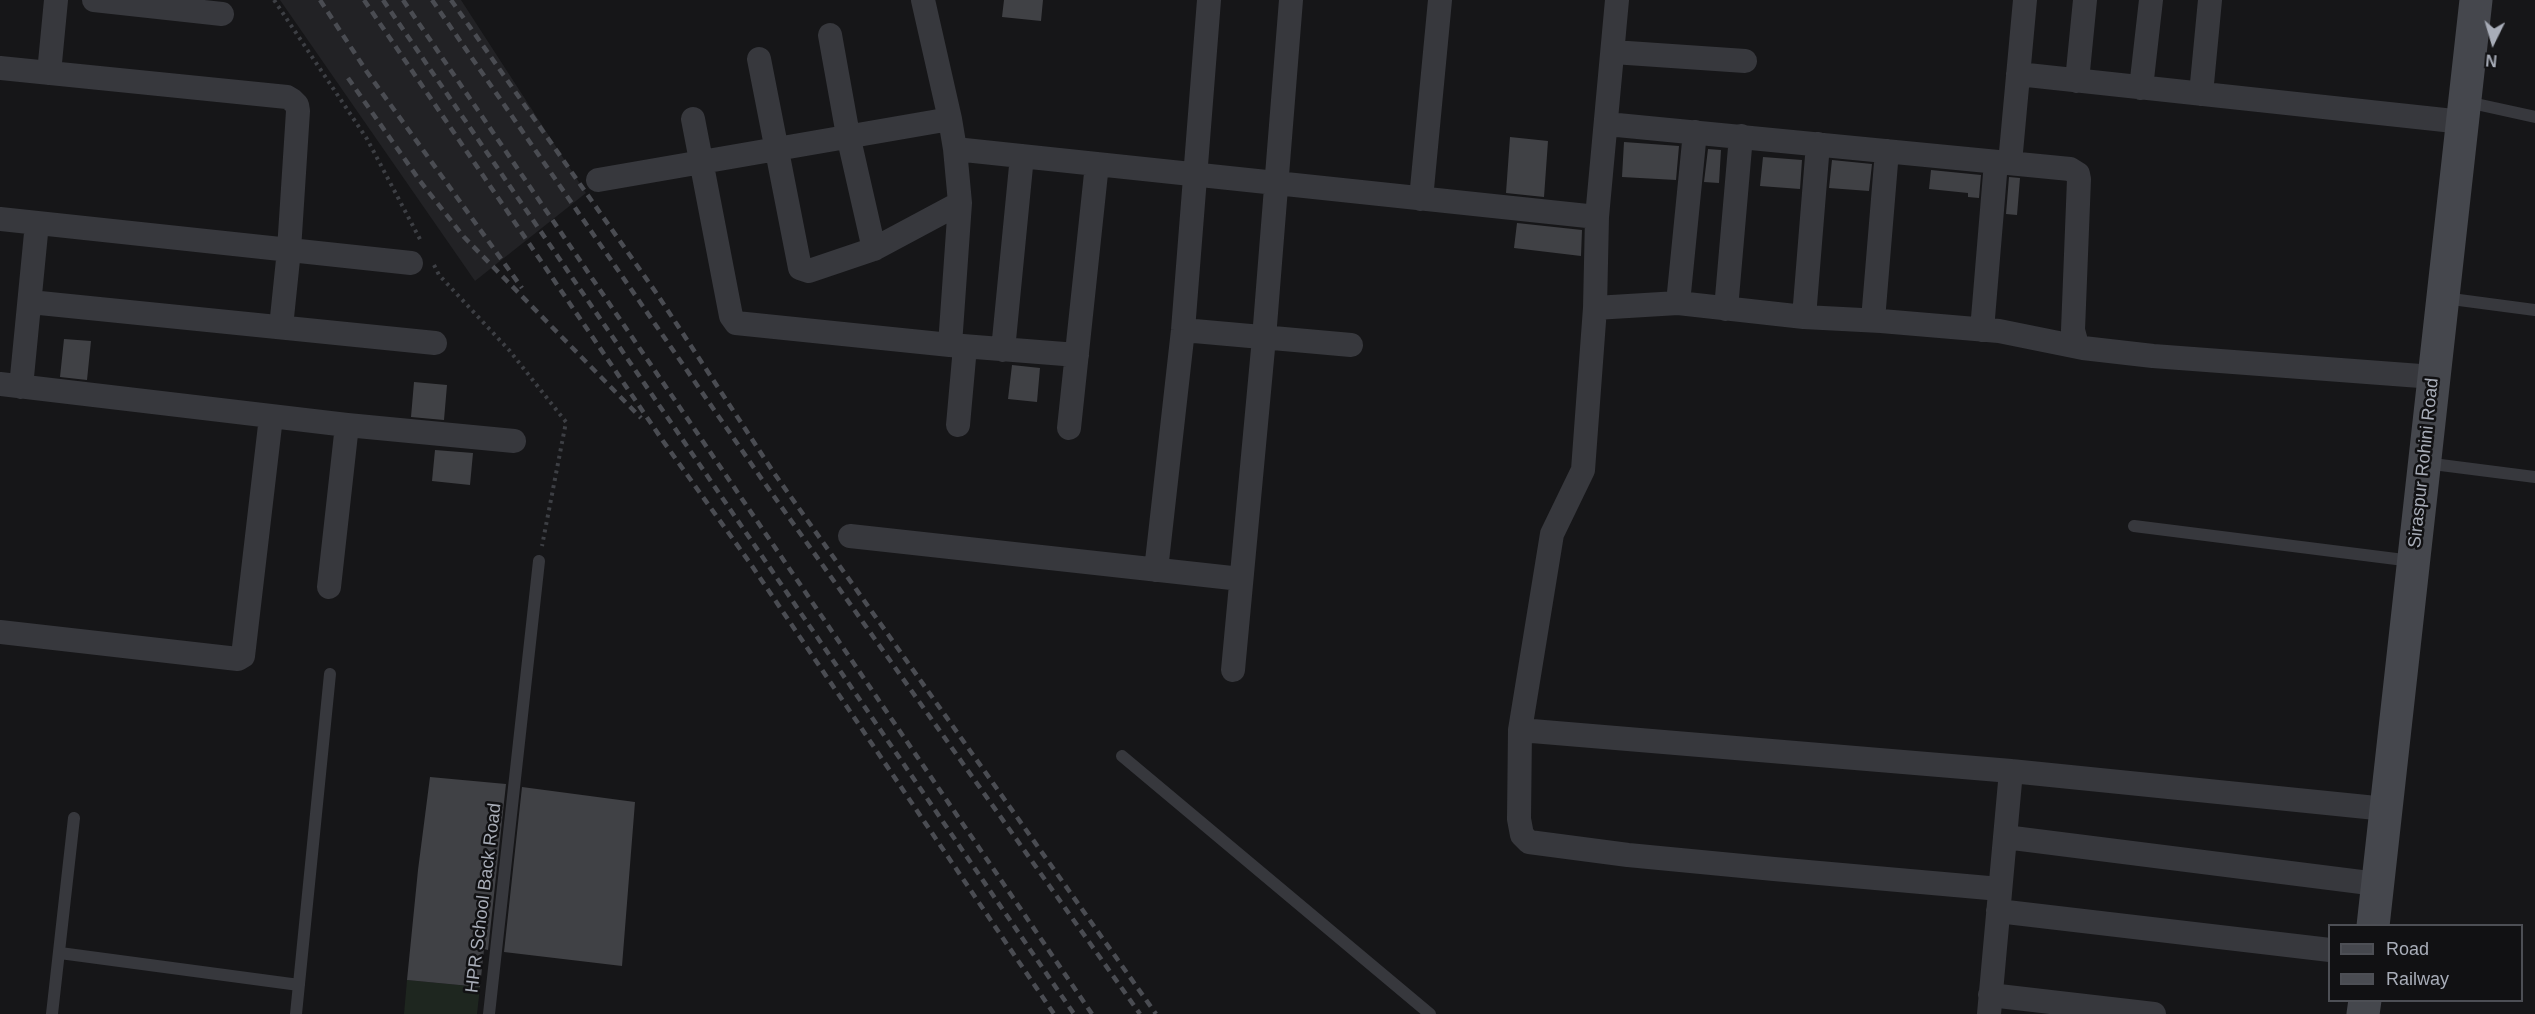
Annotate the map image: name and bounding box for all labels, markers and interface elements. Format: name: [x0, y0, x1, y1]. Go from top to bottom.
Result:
north arrow: [2463, 12, 2523, 72]
text: N: [2485, 51, 2498, 69]
street label: Siraspur Rohini Road: [2404, 377, 2444, 549]
street label: HPR School Back Road: [462, 802, 506, 994]
legend: [2328, 924, 2523, 1002]
text: Road: [2386, 939, 2429, 959]
text: Railway: [2386, 969, 2449, 989]

